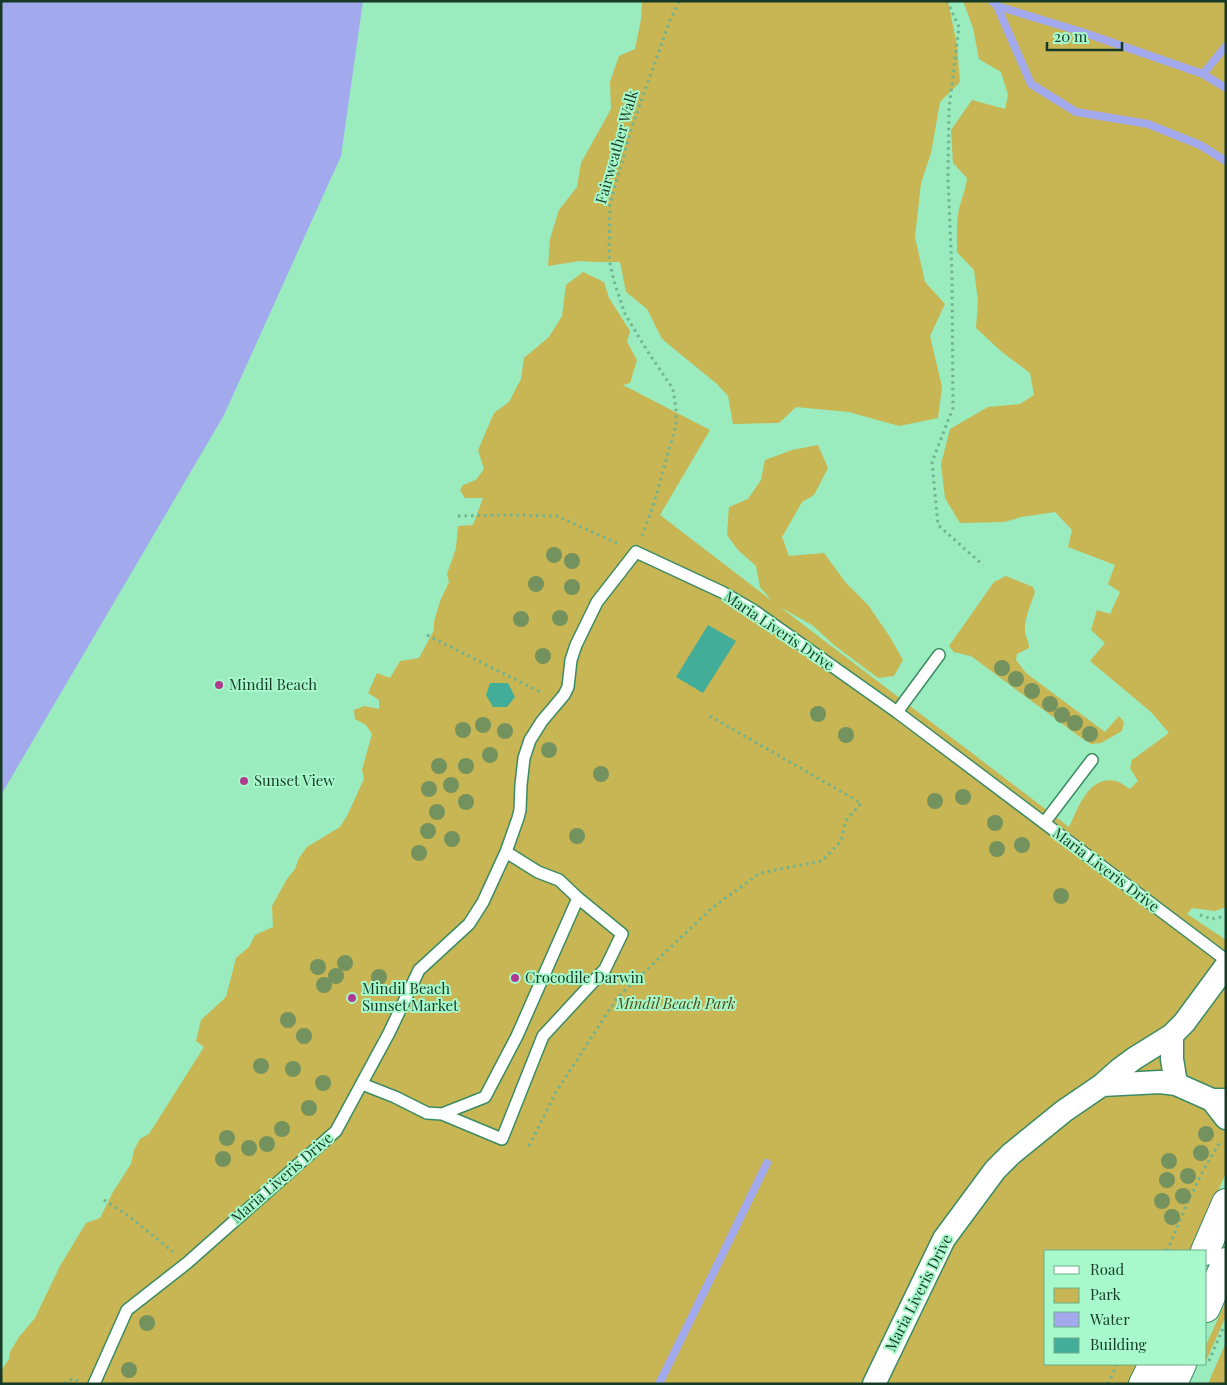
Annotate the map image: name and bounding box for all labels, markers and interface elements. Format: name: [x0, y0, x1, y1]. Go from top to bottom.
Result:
scale bar: [1047, 20, 1122, 52]
text: 20 m: [1054, 26, 1088, 46]
street label: Fairweather Walk: [590, 87, 642, 206]
street label: Maria Liveris Drive: [721, 586, 839, 674]
place label: Mindil Beach: [229, 674, 317, 694]
marker: Mindil Beach: [213, 679, 225, 691]
place label: Sunset View: [254, 770, 335, 790]
marker: Sunset View: [238, 775, 250, 787]
street label: Maria Liveris Drive: [1049, 822, 1164, 916]
place label: Crocodile Darwin: [525, 967, 644, 987]
marker: Crocodile Darwin: [509, 972, 521, 984]
place label: Mindil Beach Sunset Market: [362, 978, 459, 1015]
marker: Mindil Beach Sunset Market: [346, 992, 358, 1004]
park label: Mindil Beach Park: [615, 993, 736, 1013]
street label: Maria Liveris Drive: [226, 1127, 337, 1227]
street label: Maria Liveris Drive: [880, 1231, 956, 1354]
legend: [1044, 1250, 1207, 1365]
text: Road: [1090, 1259, 1124, 1279]
text: Park: [1090, 1284, 1122, 1304]
text: Water: [1089, 1309, 1130, 1329]
text: Building: [1090, 1334, 1147, 1354]

